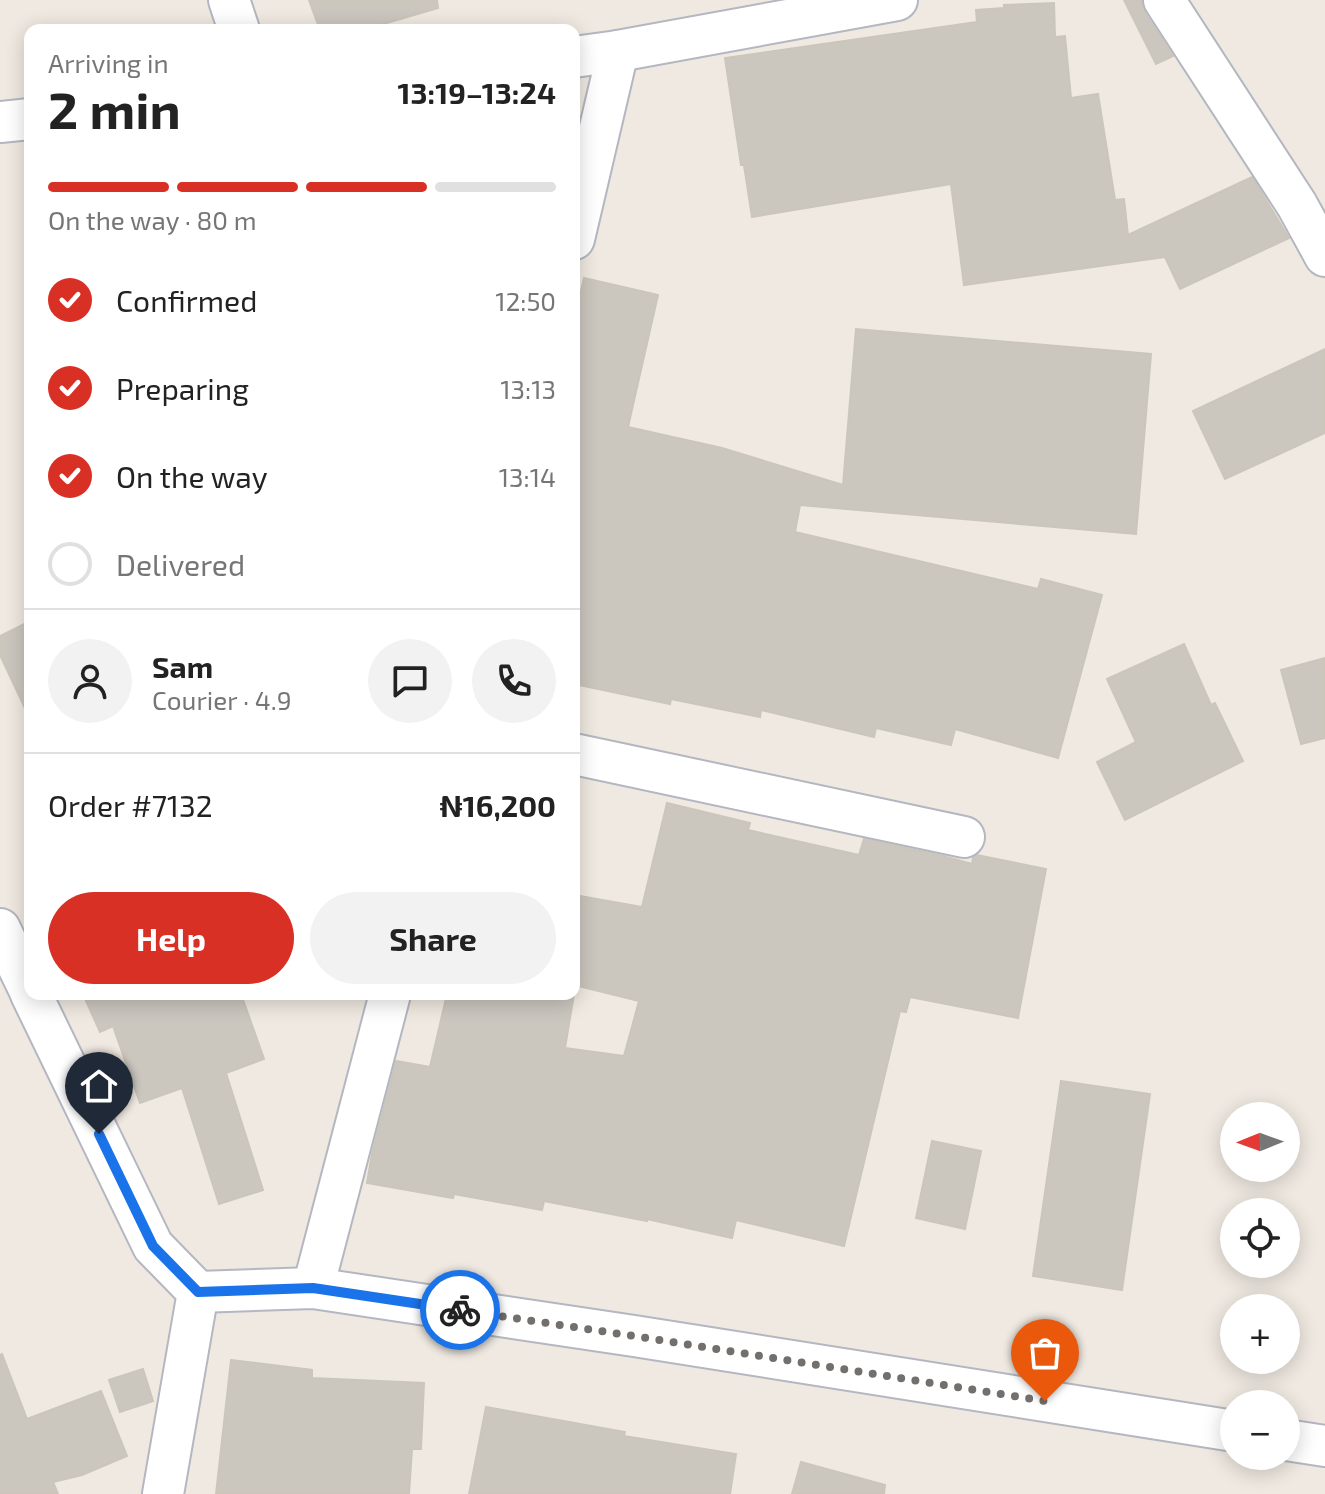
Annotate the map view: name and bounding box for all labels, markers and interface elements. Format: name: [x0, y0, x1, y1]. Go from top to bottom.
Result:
text: Arriving in: [48, 47, 169, 78]
text: 13:19–13:24: [398, 74, 556, 110]
text: 2 min: [48, 77, 181, 139]
text: On the way · 80 m: [48, 204, 257, 235]
icon: check: [48, 278, 92, 322]
text: Confirmed: [116, 282, 257, 318]
text: 12:50: [495, 285, 556, 316]
icon: check: [48, 366, 92, 410]
text: Preparing: [116, 370, 249, 406]
text: 13:13: [500, 373, 556, 404]
icon: check: [48, 454, 92, 498]
text: On the way: [116, 458, 268, 494]
text: 13:14: [499, 461, 556, 492]
text: Delivered: [116, 546, 245, 582]
button: person: [48, 639, 132, 723]
button: chat: [368, 639, 452, 723]
button: phone: [472, 639, 556, 723]
text: Sam: [152, 648, 213, 684]
text: Courier · 4.9: [152, 684, 292, 715]
text: Order #7132: [48, 787, 213, 823]
text: ₦16,200: [440, 787, 556, 823]
button: Help: [48, 892, 294, 984]
button: Share: [310, 892, 556, 984]
pin: [65, 1052, 133, 1134]
icon: home: [77, 1064, 121, 1108]
north arrow: [1220, 1102, 1300, 1182]
map controls: [1220, 1102, 1300, 1470]
button: locate: [1220, 1198, 1300, 1278]
courier: [420, 1270, 500, 1350]
icon: bike: [438, 1288, 482, 1332]
button: +: [1220, 1294, 1300, 1374]
pin: [1011, 1319, 1079, 1401]
icon: bag: [1023, 1331, 1067, 1375]
button: −: [1220, 1390, 1300, 1470]

